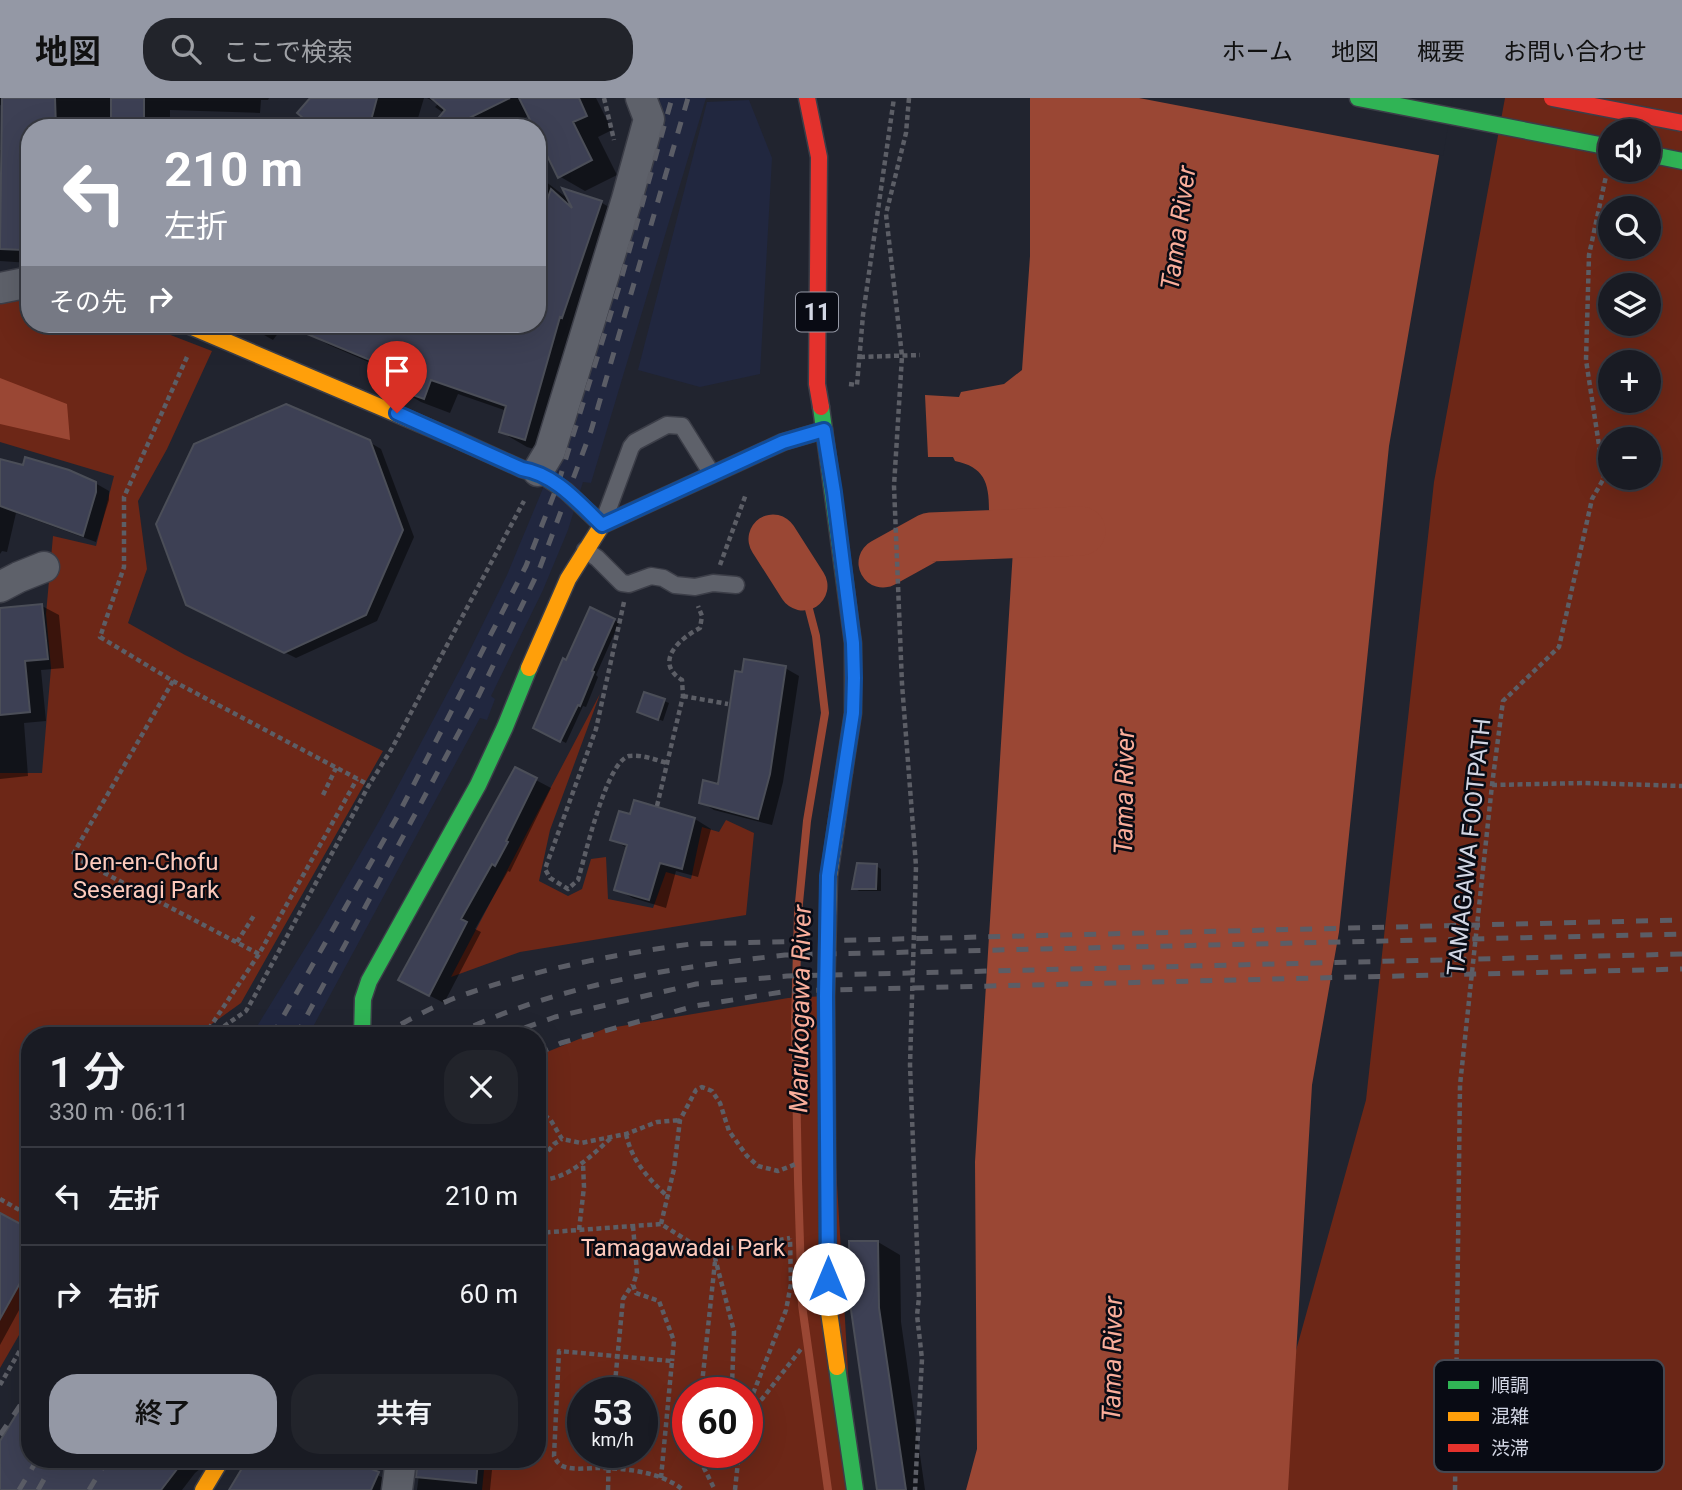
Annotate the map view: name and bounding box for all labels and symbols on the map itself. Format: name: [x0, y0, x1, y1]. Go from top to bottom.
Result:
water label: Tama River: [1154, 162, 1202, 292]
road number: 11: [796, 293, 838, 332]
pin: [367, 341, 427, 413]
street label: TAMAGAWA FOOTPATH: [1442, 717, 1496, 977]
water label: Tama River: [1108, 728, 1140, 855]
park label: Den-en-Chofu Seseragi Park: [73, 848, 220, 904]
water label: Marukogawa River: [783, 903, 817, 1113]
park label: Tamagawadai Park: [581, 1234, 786, 1262]
position arrow: [791, 1242, 865, 1316]
water label: Tama River: [1096, 1295, 1128, 1422]
legend: [1434, 1360, 1664, 1472]
text: 順調: [1491, 1374, 1529, 1397]
speed limit sign: 60: [672, 1377, 763, 1468]
text: 混雑: [1491, 1405, 1529, 1428]
text: 渋滞: [1491, 1437, 1529, 1460]

